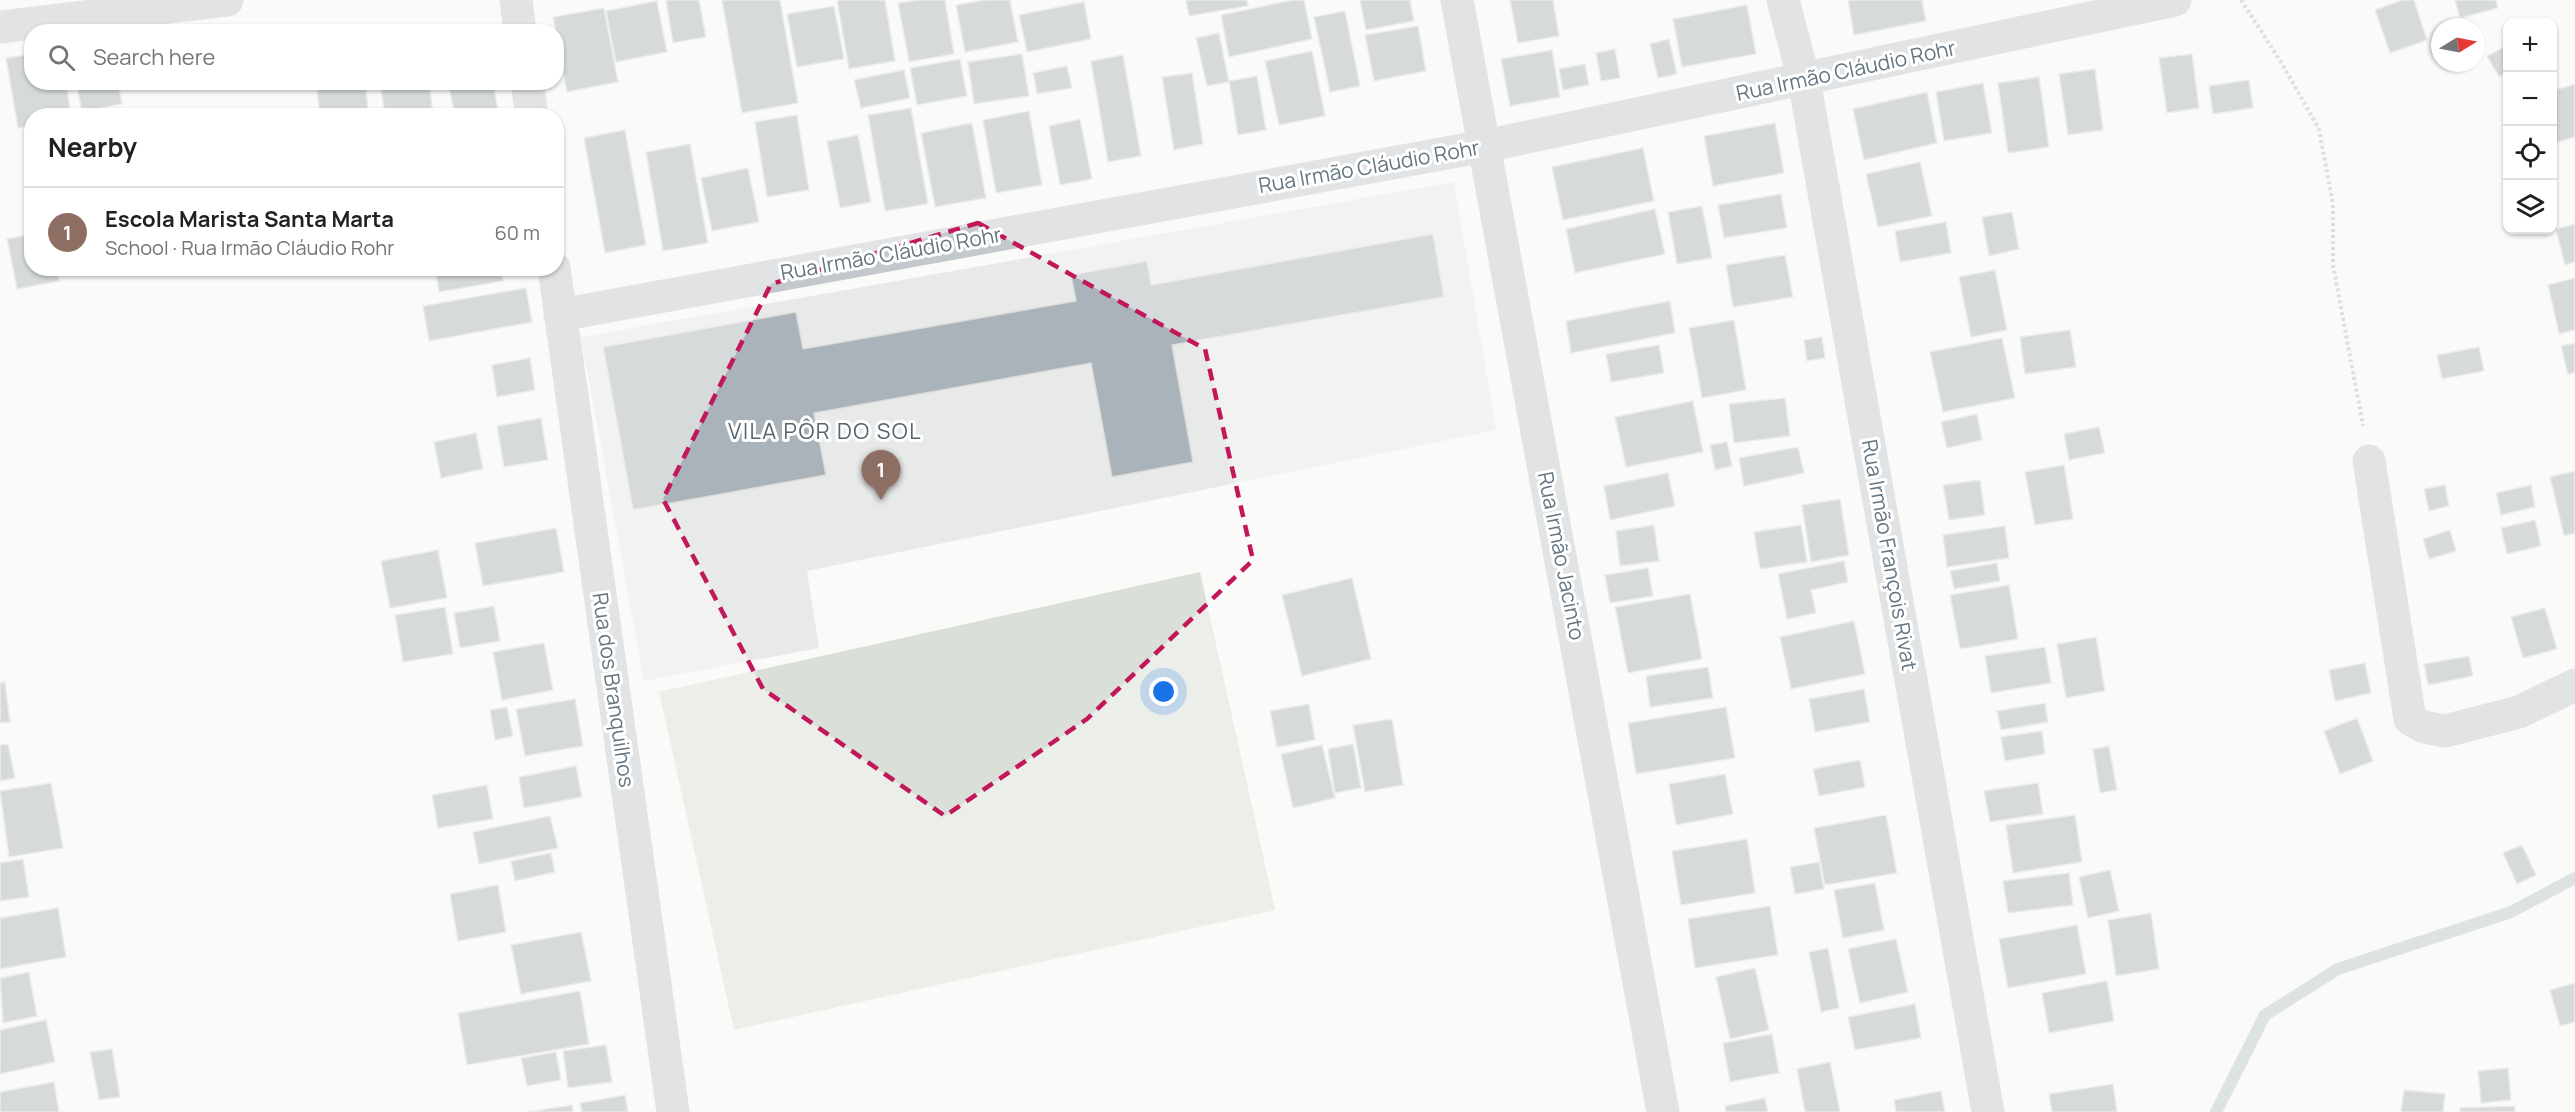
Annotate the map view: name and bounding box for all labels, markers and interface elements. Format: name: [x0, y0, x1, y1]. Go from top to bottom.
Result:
north arrow: [2431, 18, 2485, 72]
map controls: [2503, 18, 2557, 234]
button: +: [2503, 18, 2557, 72]
search box: [24, 24, 564, 90]
street label: Rua Irmão Cláudio Rohr: [1733, 33, 1959, 107]
icon: search: [45, 41, 78, 74]
text: Search here: [93, 42, 215, 72]
button: −: [2503, 72, 2557, 126]
button: locate: [2503, 126, 2557, 180]
text: Nearby: [48, 129, 137, 165]
street label: Rua Irmão Cláudio Rohr: [1256, 133, 1482, 199]
button: layers: [2503, 180, 2557, 234]
text: Escola Marista Santa Marta: [105, 204, 394, 234]
text: 1: [63, 219, 72, 246]
text: 60 m: [494, 219, 540, 246]
street label: Rua Irmão Cláudio Rohr: [778, 220, 1004, 286]
text: School · Rua Irmão Cláudio Rohr: [105, 234, 394, 261]
district label: VILA PÔR DO SOL: [728, 416, 922, 446]
street label: Rua Irmão François Rivat: [1856, 437, 1924, 673]
pin: 1: [862, 450, 900, 500]
street label: Rua Irmão Jacinto: [1532, 469, 1592, 642]
street label: Rua dos Branquilhos: [586, 591, 642, 789]
your location: [1149, 677, 1178, 706]

